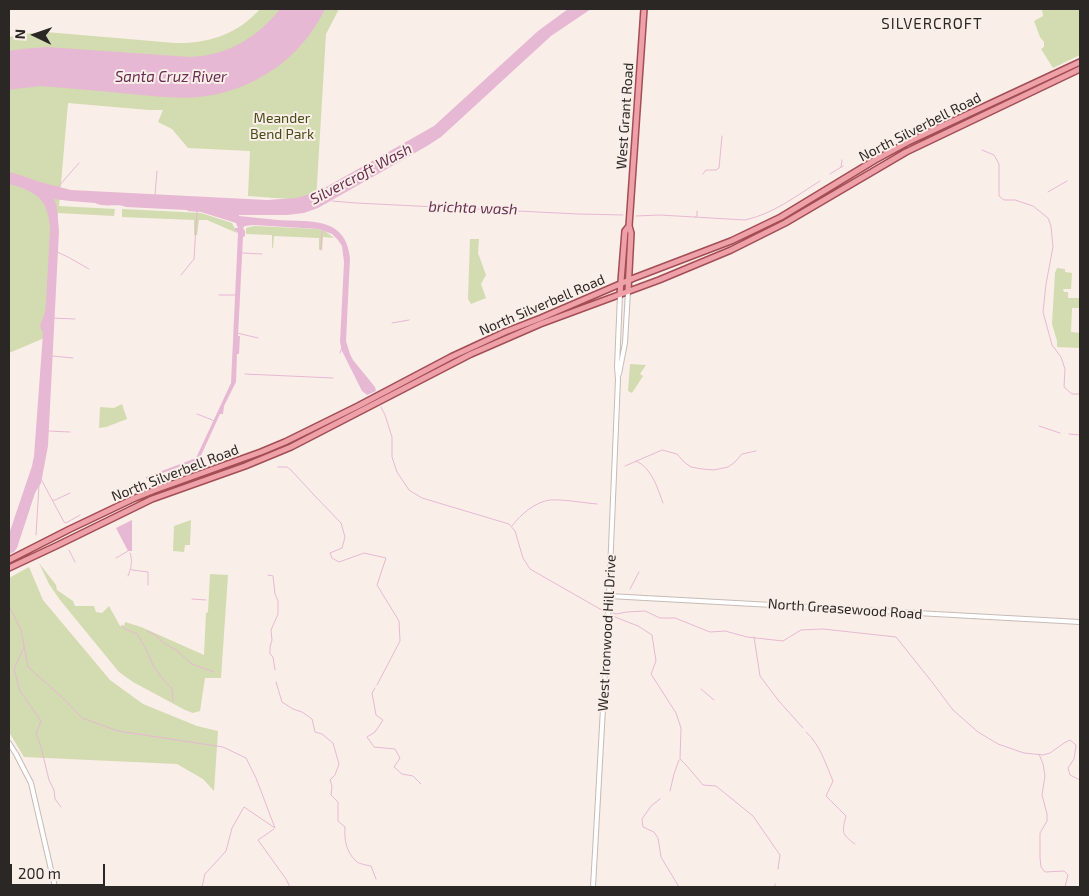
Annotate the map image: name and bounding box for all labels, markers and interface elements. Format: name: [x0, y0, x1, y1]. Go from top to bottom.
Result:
north arrow: [10, 10, 60, 60]
district label: SILVERCROFT: [880, 15, 984, 33]
text: N: [11, 29, 28, 40]
street label: West Grant Road: [613, 62, 637, 170]
water label: Santa Cruz River: [115, 68, 227, 86]
street label: North Silverbell Road: [856, 89, 984, 165]
park label: Meander Bend Park: [250, 110, 314, 142]
water label: Silvercroft Wash: [307, 140, 415, 208]
water label: brichta wash: [428, 197, 518, 219]
street label: North Silverbell Road: [477, 271, 607, 339]
street label: North Silverbell Road: [109, 441, 241, 505]
street label: West Ironwood Hill Drive: [594, 554, 620, 712]
street label: North Greasewood Road: [767, 595, 923, 623]
scale bar: [12, 854, 108, 886]
text: 200 m: [18, 864, 61, 882]

